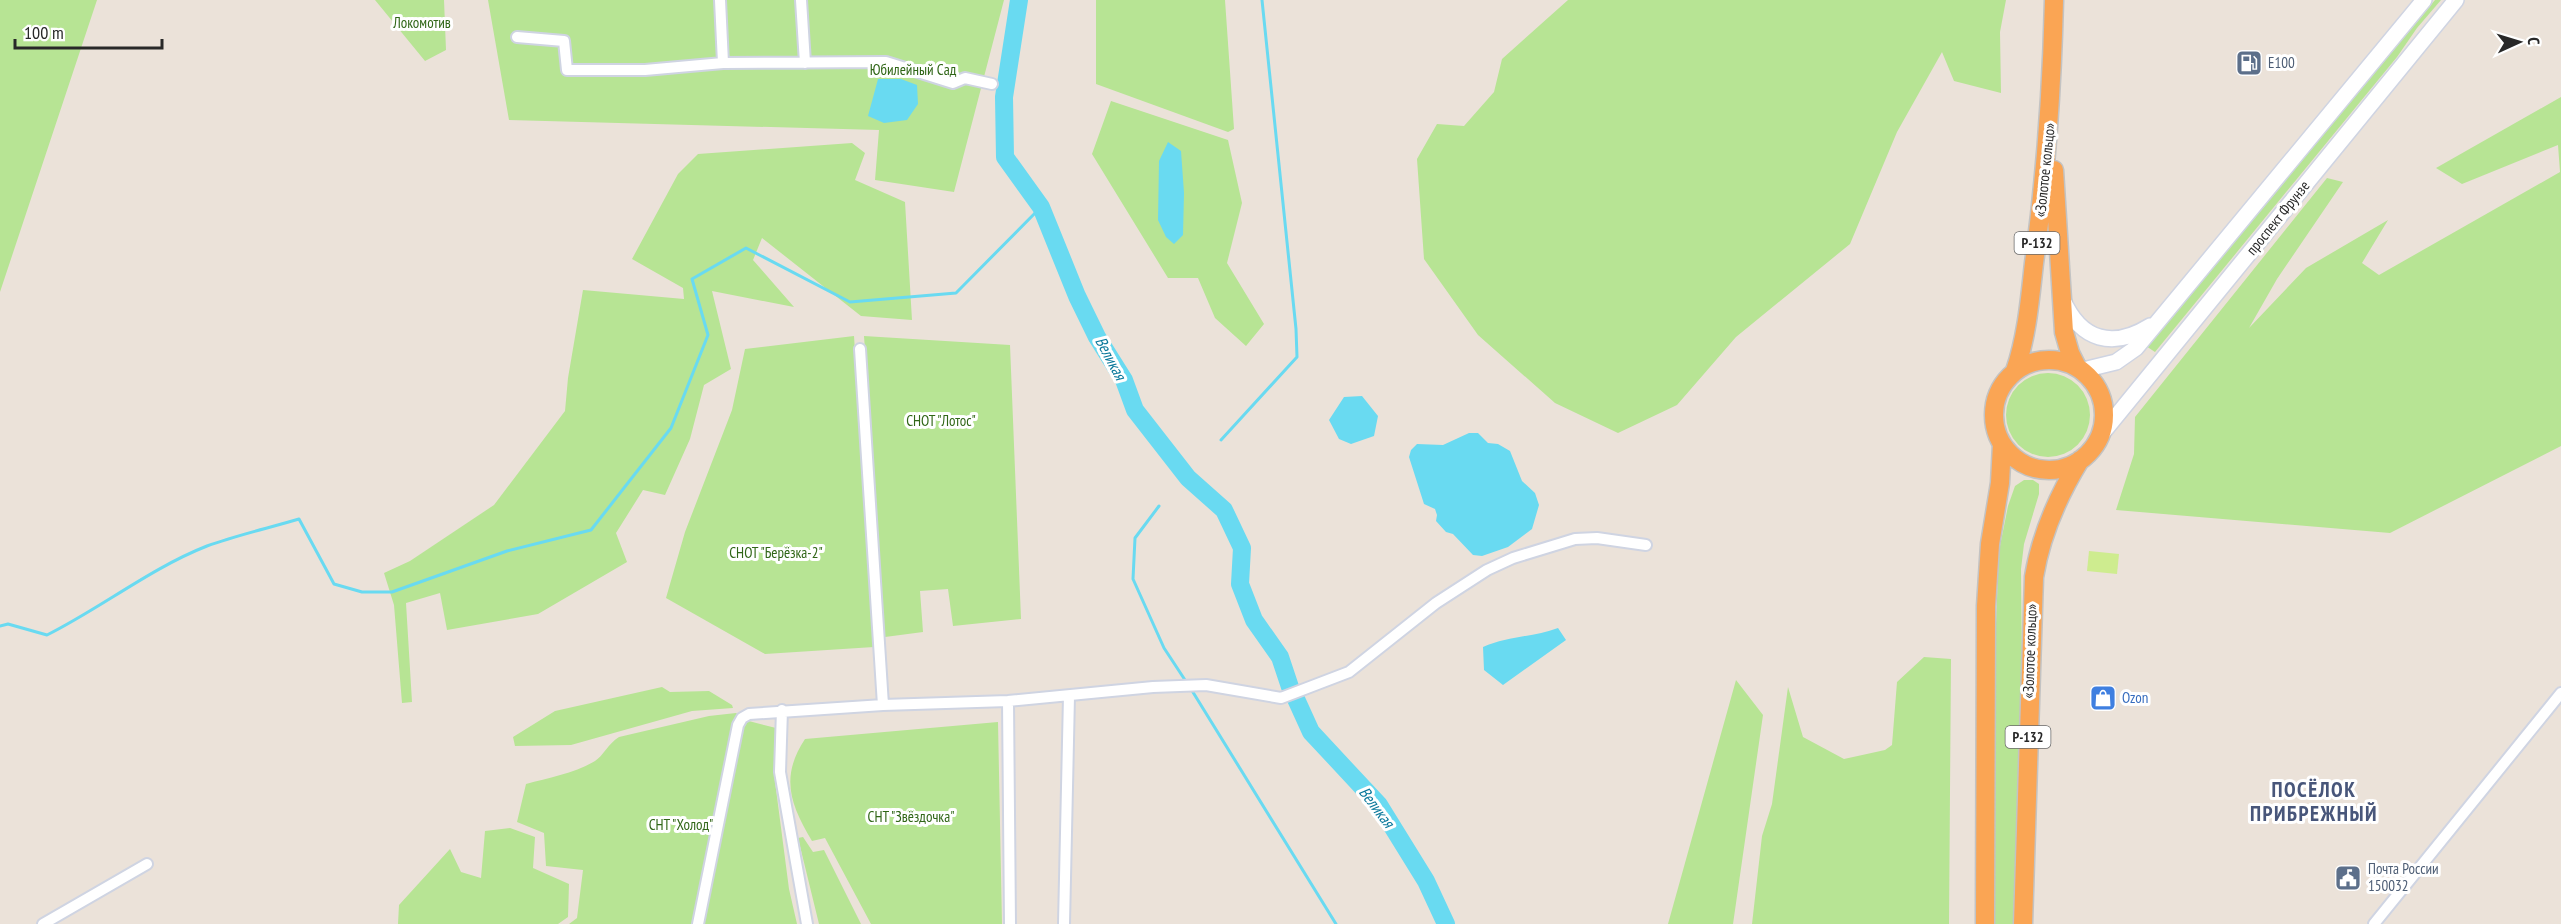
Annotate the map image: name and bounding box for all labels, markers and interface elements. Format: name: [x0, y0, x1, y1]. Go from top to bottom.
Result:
scale bar: [15, 12, 162, 50]
north arrow: [2489, 12, 2549, 72]
park label: Локомотив: [392, 13, 451, 32]
text: 100 m: [24, 21, 64, 44]
text: С: [2524, 37, 2544, 46]
fuel station icon: E100: [2234, 48, 2264, 78]
place label: E100: [2268, 53, 2295, 72]
park label: Юбилейный Сад: [870, 60, 957, 79]
street label: «Золотое кольцо»: [2030, 122, 2059, 218]
street label: проспект Фрунзе: [2242, 177, 2313, 259]
road number: Р-132: [2014, 232, 2060, 254]
water label: Великая: [1091, 333, 1132, 385]
park label: СНОТ "Лотос": [906, 411, 976, 430]
park label: СНОТ "Берёзка-2": [729, 543, 823, 562]
street label: «Золотое кольцо»: [2018, 603, 2041, 699]
shop icon: Ozon: [2088, 683, 2118, 713]
place label: Ozon: [2122, 688, 2148, 707]
road number: Р-132: [2006, 726, 2050, 748]
district label: ПОСЁЛОК ПРИБРЕЖНЫЙ: [2250, 776, 2378, 827]
water label: Великая: [1355, 783, 1400, 833]
park label: СНТ "Звёздочка": [868, 807, 954, 826]
park label: СНТ "Холод": [649, 815, 713, 834]
place label: Почта России 150032: [2368, 859, 2439, 895]
public building icon: Почта России 150032: [2333, 863, 2363, 893]

